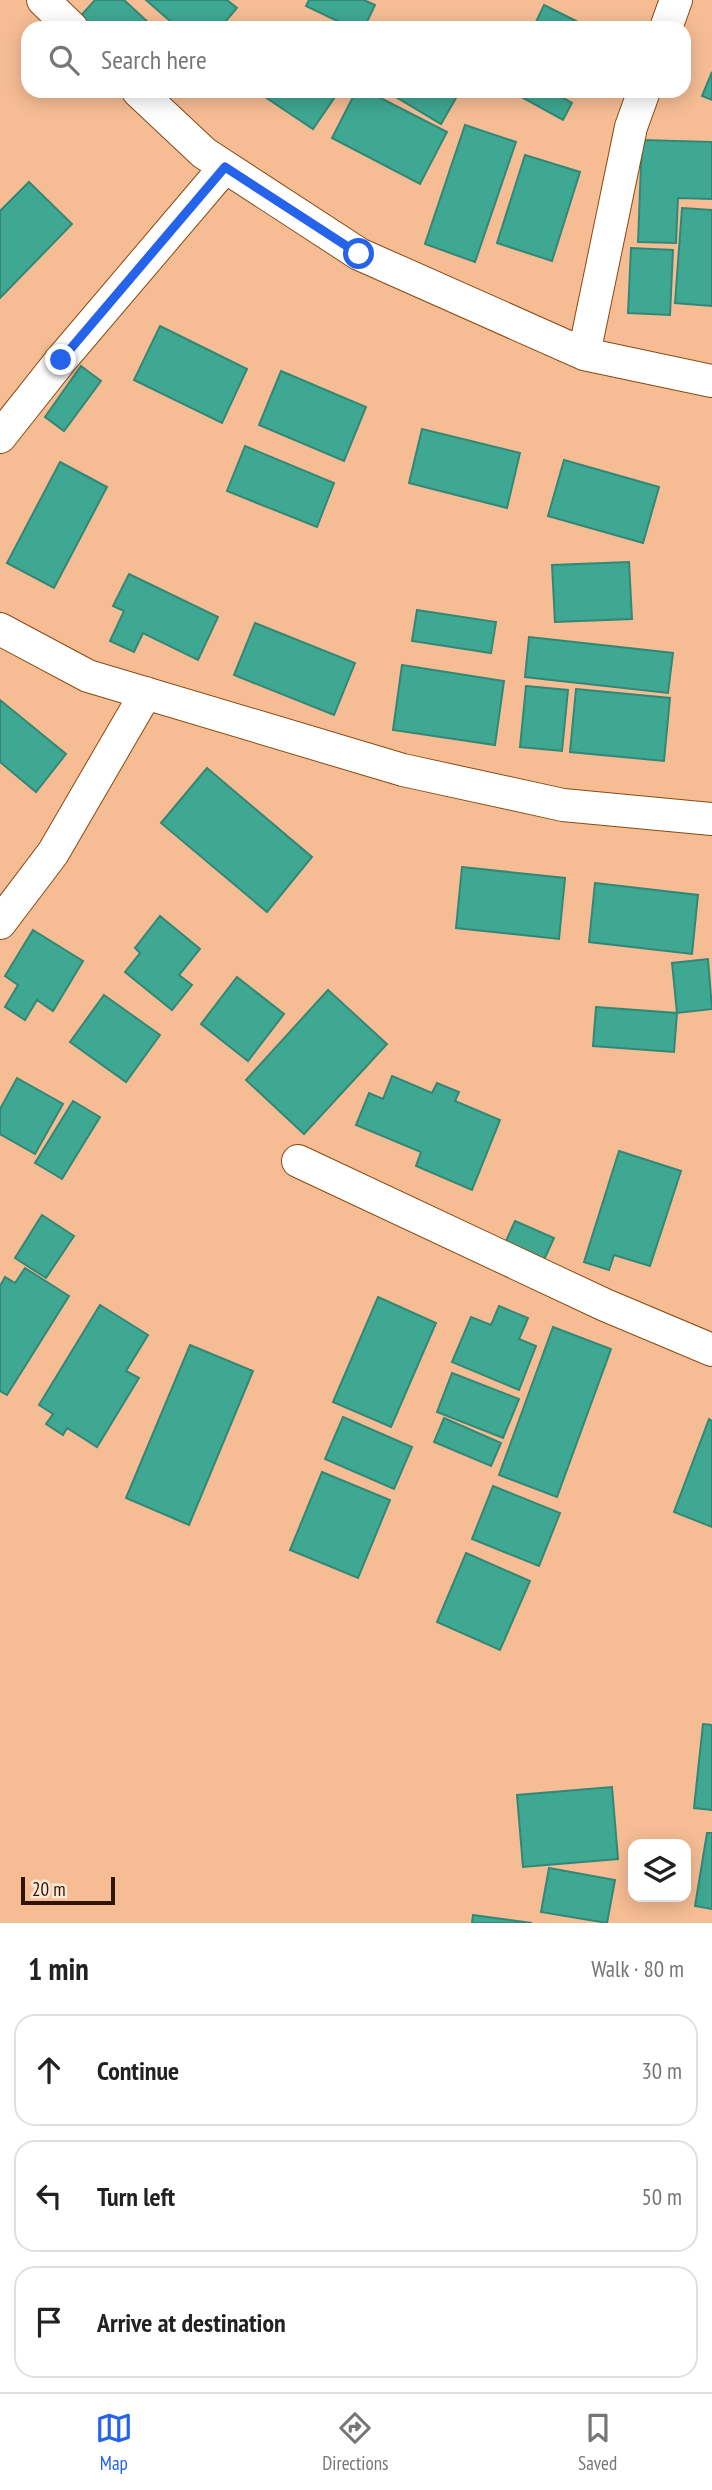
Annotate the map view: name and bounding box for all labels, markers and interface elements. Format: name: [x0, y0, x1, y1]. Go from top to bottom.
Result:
search box: [21, 21, 691, 98]
icon: search: [45, 41, 83, 79]
text: Search here: [101, 43, 207, 76]
route start: [343, 238, 374, 269]
route end: [45, 344, 76, 375]
map controls: [628, 1839, 691, 1902]
button: layers: [628, 1839, 691, 1902]
scale bar: [21, 1874, 116, 1906]
text: 20 m: [32, 1877, 66, 1901]
text: 1 min: [28, 1949, 89, 1988]
text: Walk · 80 m: [591, 1954, 684, 1983]
icon: ahead: [30, 2051, 68, 2089]
text: Continue: [97, 2054, 179, 2087]
text: 30 m: [641, 2056, 682, 2085]
icon: left: [30, 2177, 68, 2215]
text: Turn left: [97, 2180, 175, 2213]
text: 50 m: [641, 2182, 682, 2211]
icon: arrive: [30, 2303, 68, 2341]
text: Arrive at destination: [97, 2306, 286, 2339]
tab: Map: [95, 2409, 133, 2475]
tab: Directions: [322, 2409, 388, 2475]
tab: Saved: [578, 2409, 617, 2475]

